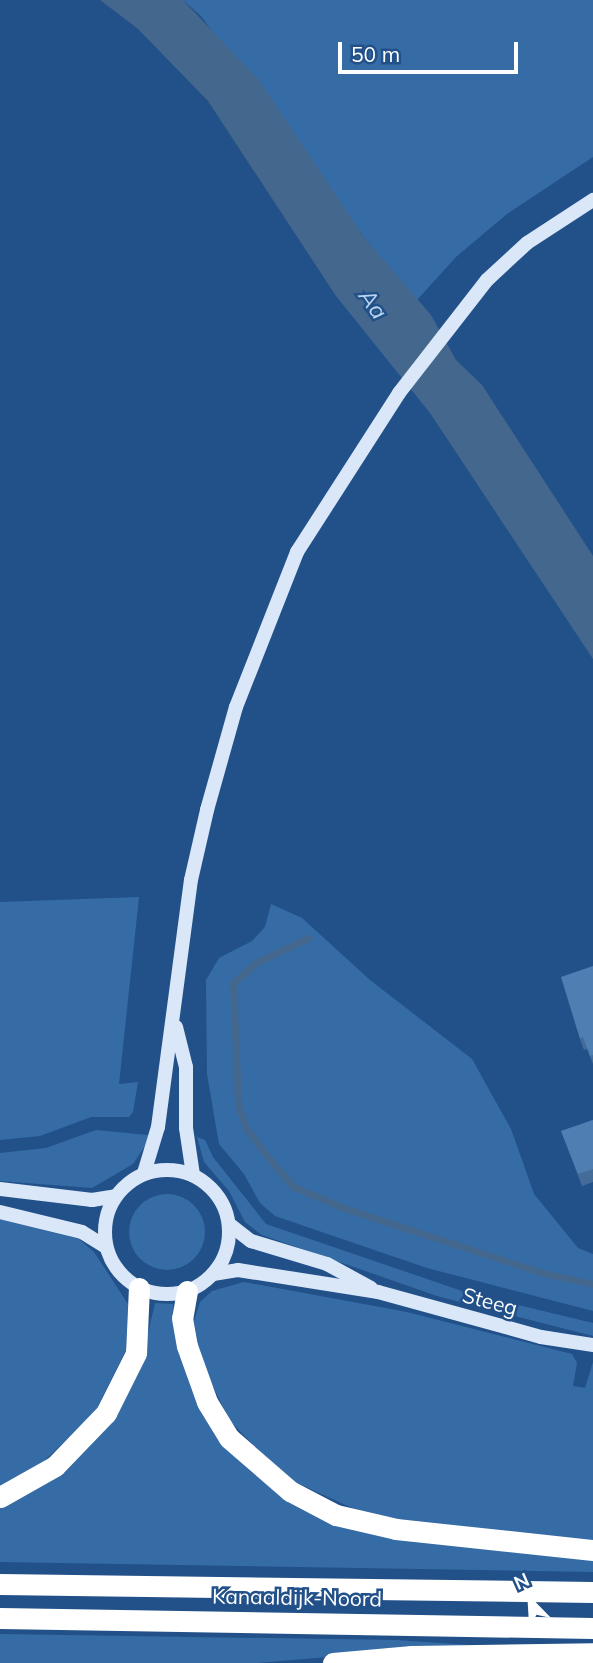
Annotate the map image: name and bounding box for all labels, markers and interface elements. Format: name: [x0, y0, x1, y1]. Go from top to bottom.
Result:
scale bar: [341, 28, 521, 72]
text: 50 m: [351, 41, 400, 67]
water label: Aa: [353, 284, 393, 324]
street label: Steeg: [460, 1282, 520, 1320]
north arrow: [495, 1565, 565, 1635]
text: N: [510, 1567, 533, 1595]
street label: Kanaaldijk-Noord: [212, 1583, 382, 1611]

